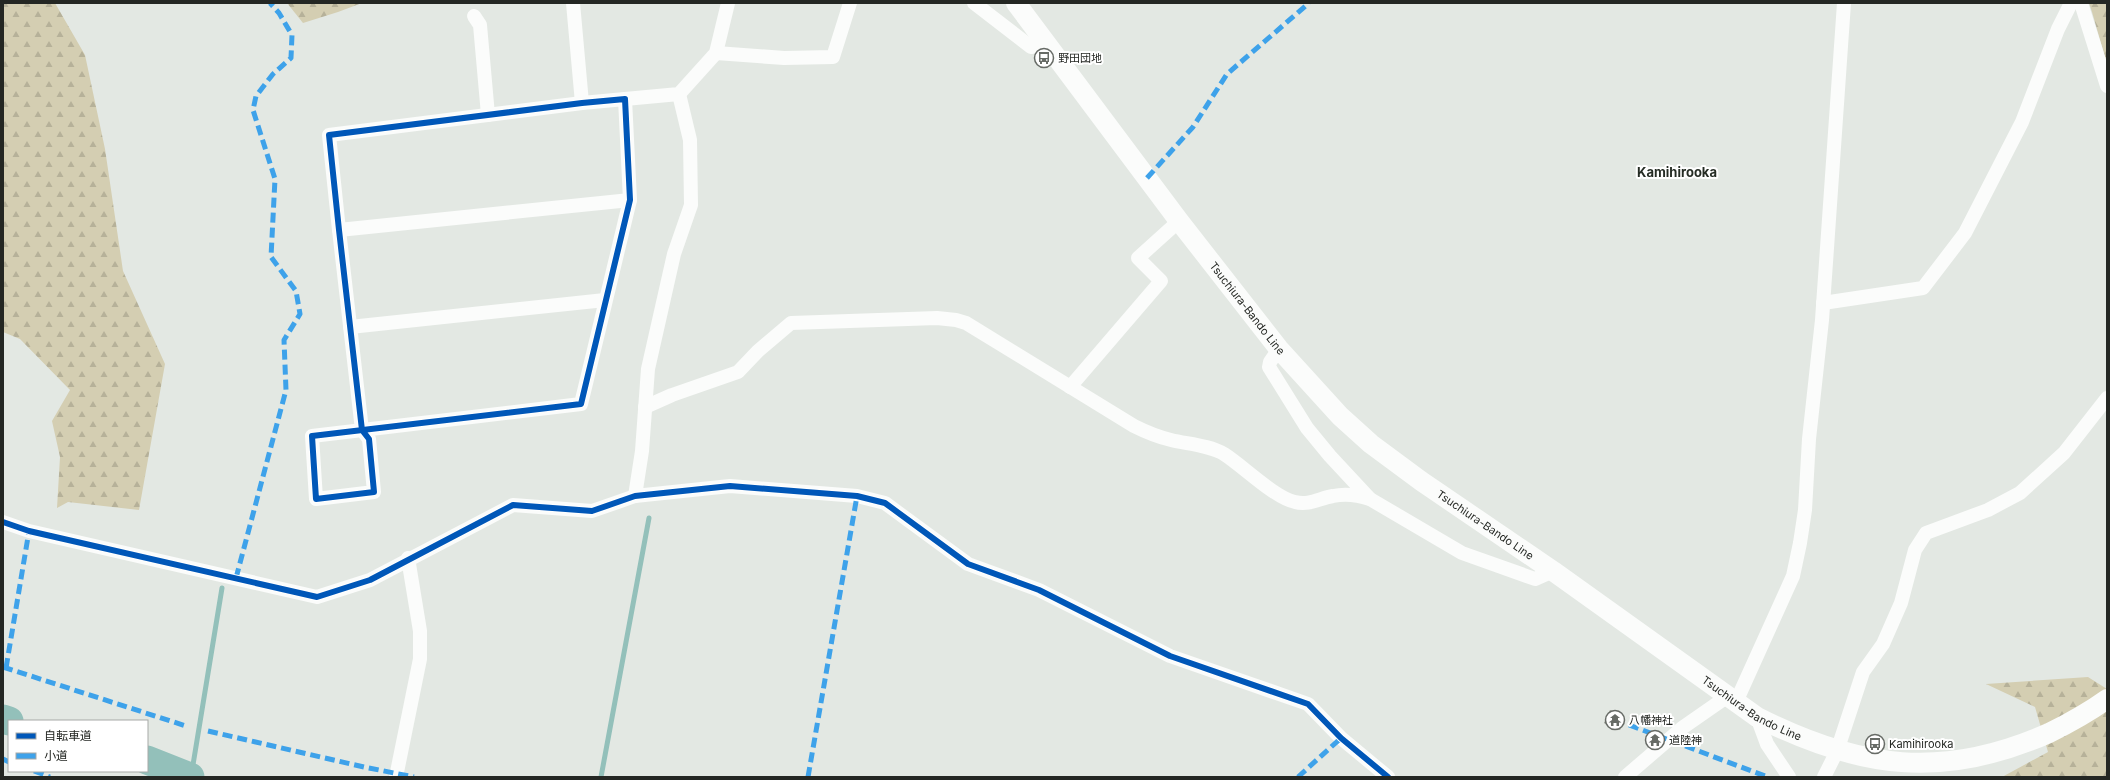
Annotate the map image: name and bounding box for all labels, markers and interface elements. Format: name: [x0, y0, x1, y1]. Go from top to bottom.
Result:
bus stop icon: 野田団地: [1033, 47, 1055, 69]
place label: 野田団地: [1058, 51, 1102, 65]
district label: Kamihirooka: [1637, 164, 1717, 180]
street label: Tsuchiura-Bando Line: [1207, 259, 1288, 358]
street label: Tsuchiura-Bando Line: [1434, 487, 1536, 563]
street label: Tsuchiura-Bando Line: [1699, 673, 1804, 744]
temple icon: 八幡神社: [1604, 709, 1626, 731]
place label: 八幡神社: [1629, 713, 1673, 727]
legend: [8, 720, 148, 772]
text: 自転車道: [44, 728, 92, 743]
temple icon: 道陸神: [1644, 729, 1666, 751]
place label: 道陸神: [1669, 733, 1702, 747]
bus stop icon: Kamihirooka: [1864, 733, 1886, 755]
place label: Kamihirooka: [1889, 737, 1953, 751]
text: 小道: [44, 748, 68, 763]

